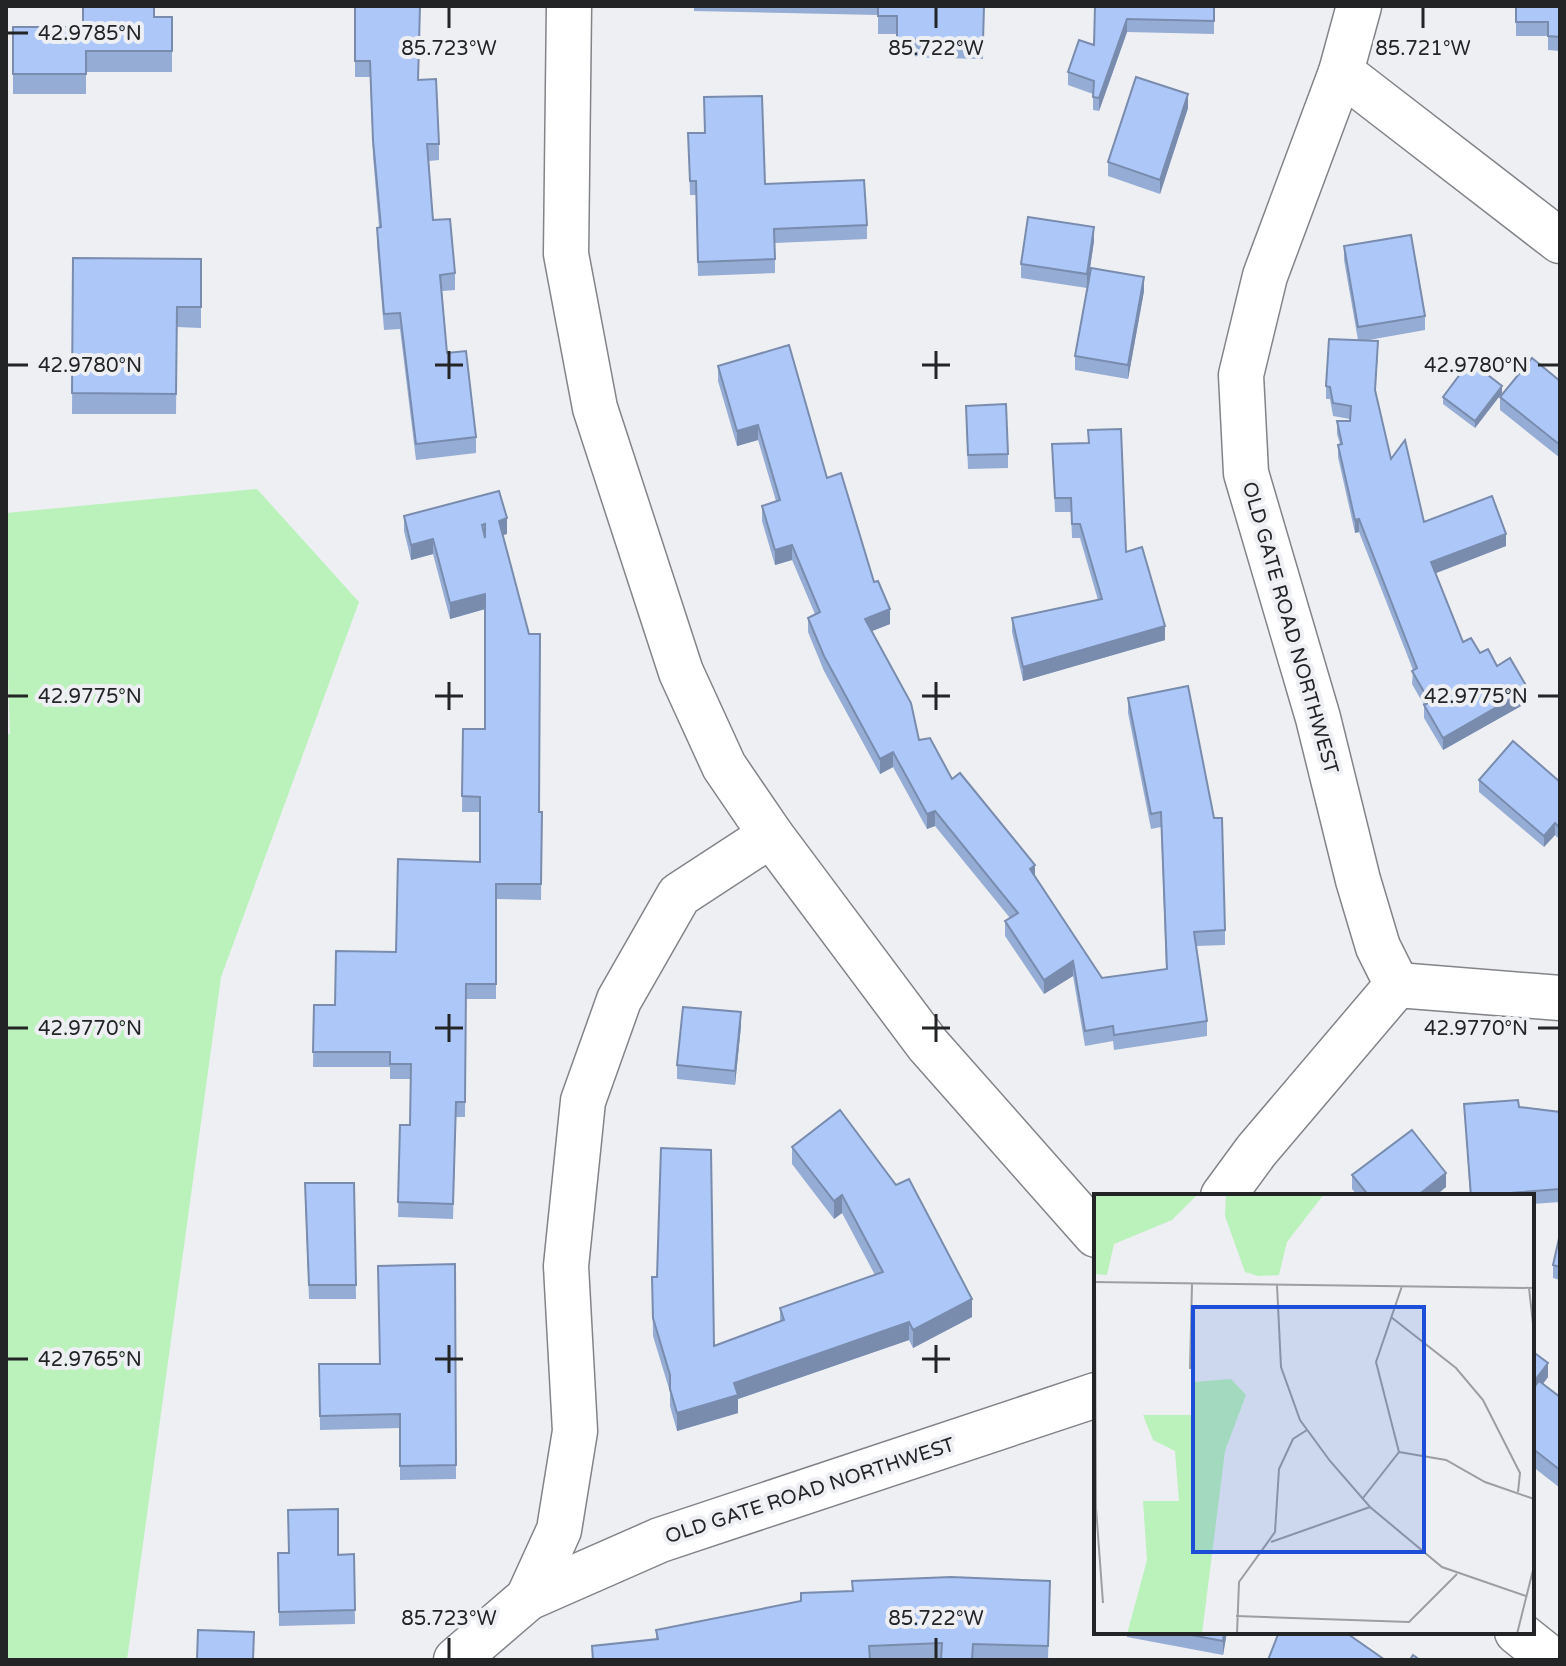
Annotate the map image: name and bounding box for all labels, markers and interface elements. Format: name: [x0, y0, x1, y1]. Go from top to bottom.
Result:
text: 42.9785°N: [38, 22, 142, 46]
text: 85.723°W: [401, 37, 497, 61]
text: 85.722°W: [888, 37, 984, 61]
text: 85.721°W: [1375, 37, 1471, 61]
text: 42.9780°N: [38, 354, 142, 378]
text: 42.9780°N: [1424, 354, 1528, 378]
street label: OLD GATE ROAD NORTHWEST: [1237, 479, 1343, 777]
text: 42.9775°N: [38, 685, 142, 709]
text: 42.9775°N: [1424, 685, 1528, 709]
text: 42.9770°N: [38, 1017, 142, 1041]
text: 42.9770°N: [1424, 1017, 1528, 1041]
inset map: [1094, 1194, 1534, 1634]
text: 42.9765°N: [38, 1348, 142, 1372]
street label: OLD GATE ROAD NORTHWEST: [662, 1433, 958, 1549]
text: 85.723°W: [401, 1607, 497, 1631]
text: 85.722°W: [888, 1607, 984, 1631]

